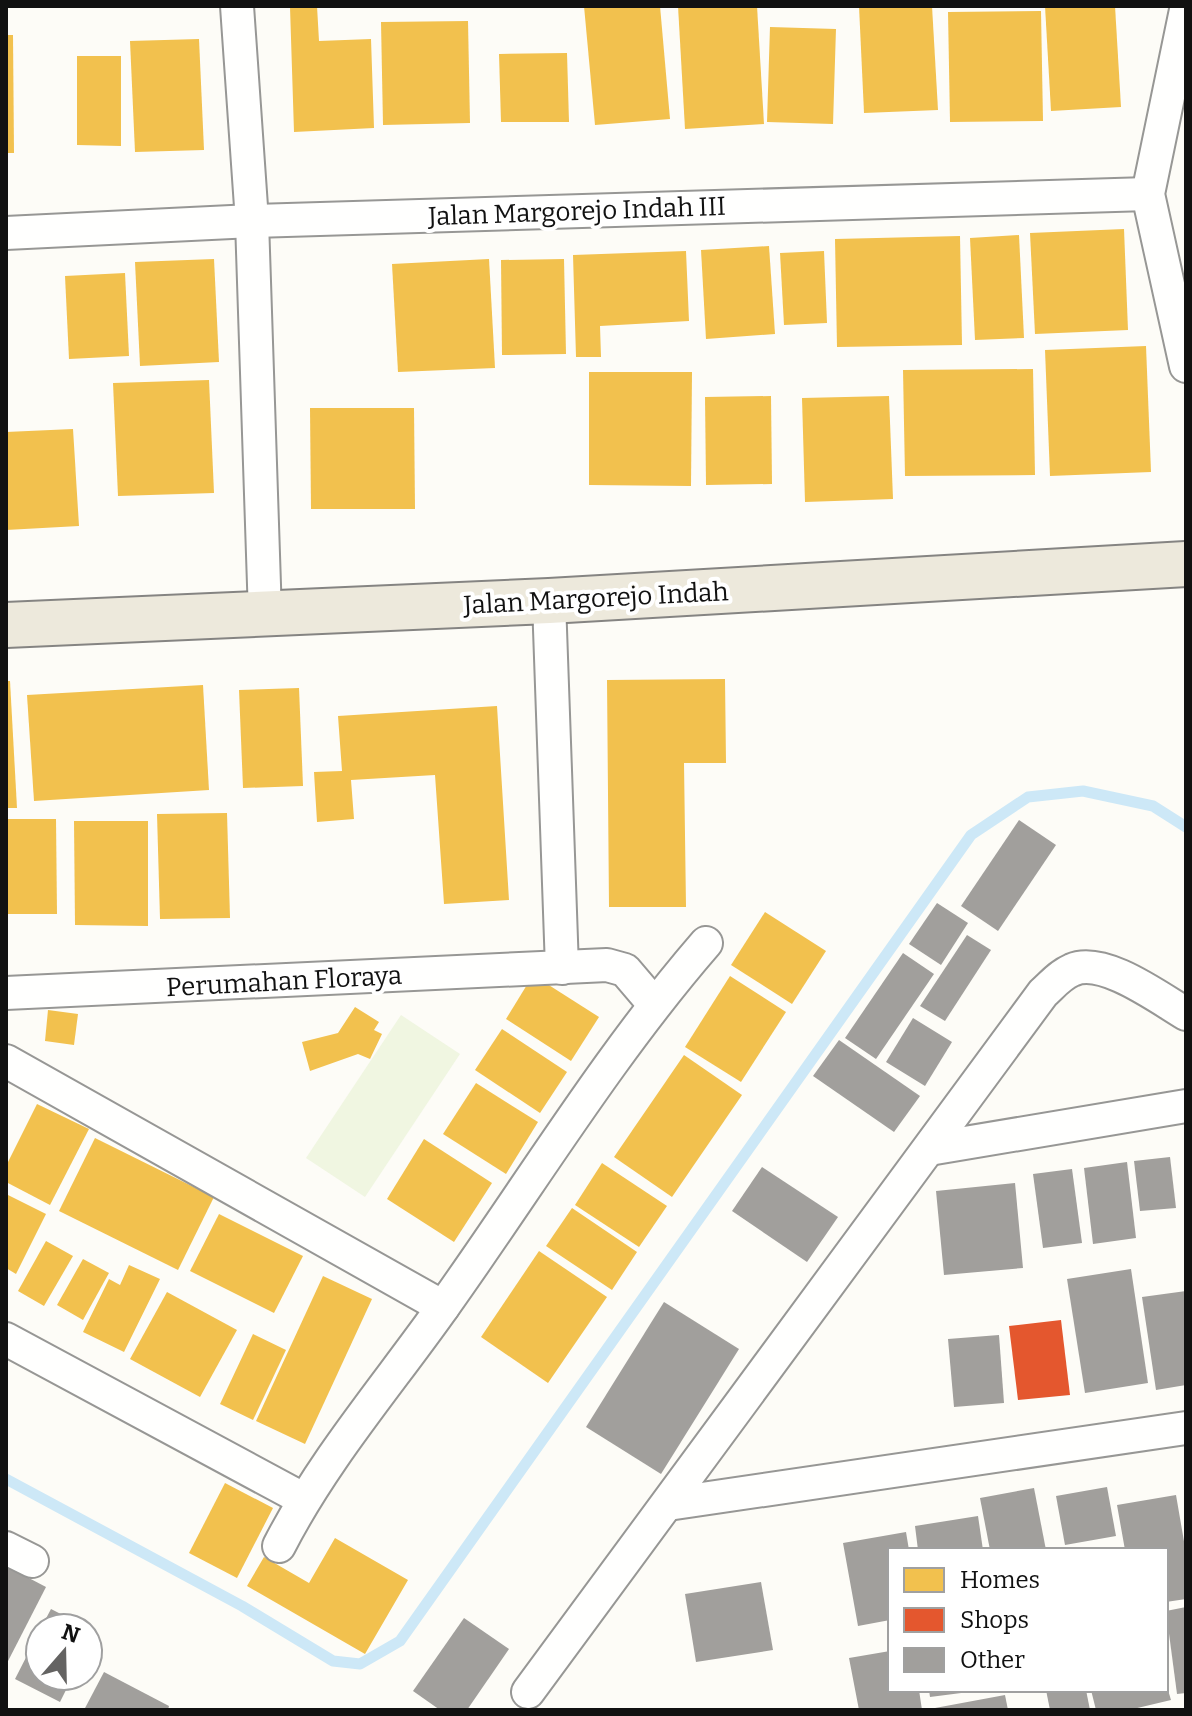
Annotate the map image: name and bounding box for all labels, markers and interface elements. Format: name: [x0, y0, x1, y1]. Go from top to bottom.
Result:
street label: Jalan Margorejo Indah III: [427, 191, 726, 232]
street label: Jalan Margorejo Indah: [462, 576, 729, 621]
street label: Perumahan Floraya: [165, 960, 403, 1003]
legend: [888, 1548, 1168, 1692]
text: Homes: [960, 1566, 1040, 1594]
text: Shops: [960, 1606, 1029, 1634]
north arrow: [24, 1612, 104, 1692]
text: N: [58, 1618, 83, 1649]
text: Other: [960, 1646, 1025, 1674]

